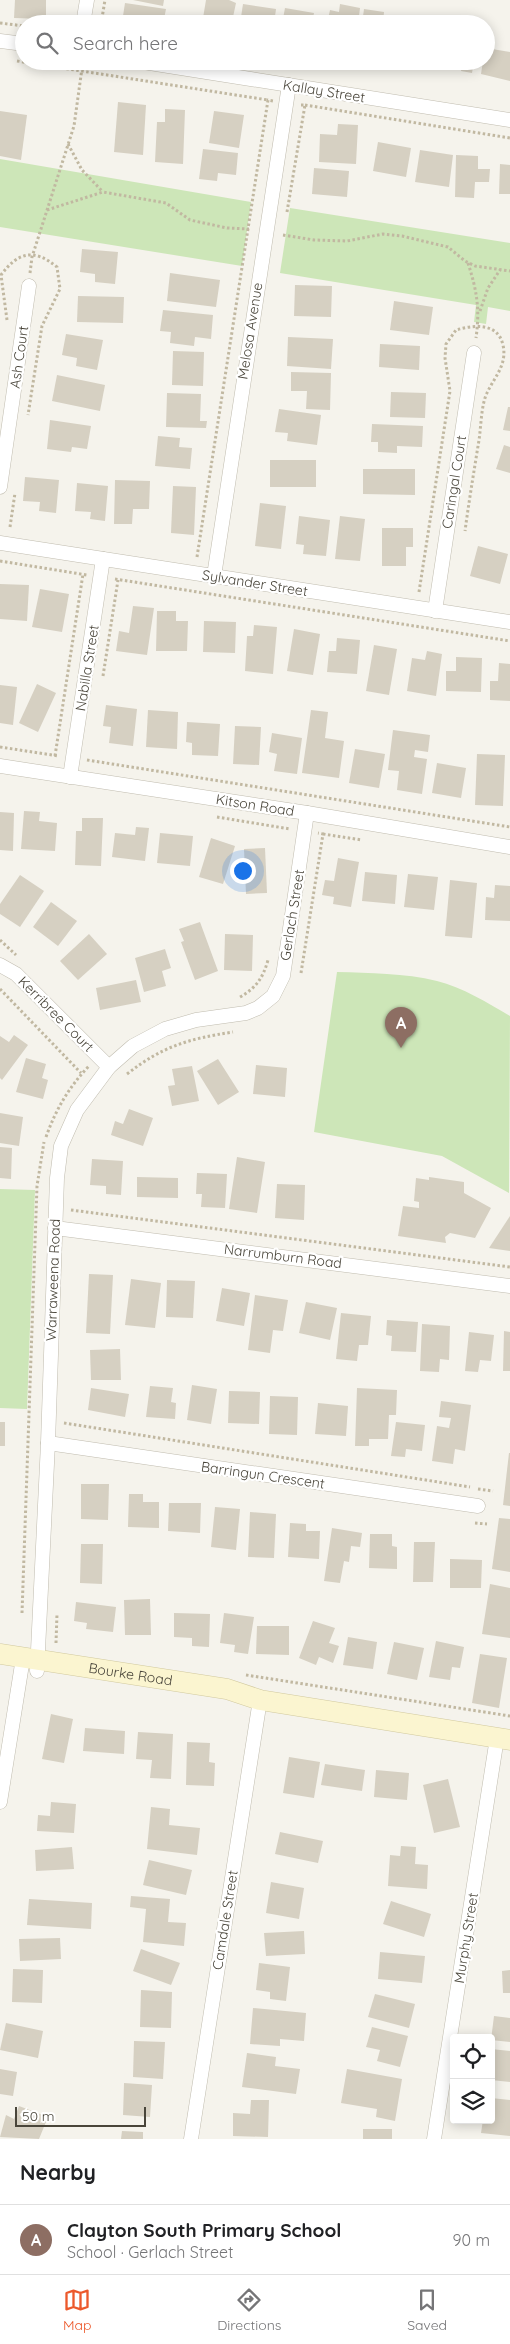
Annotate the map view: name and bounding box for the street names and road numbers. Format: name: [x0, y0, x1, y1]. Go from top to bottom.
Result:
street label: Kallay Street: [282, 76, 367, 106]
street label: Melosa Avenue: [233, 281, 267, 381]
street label: Ash Court: [6, 324, 32, 390]
street label: Caringal Court: [438, 434, 470, 530]
street label: Sylvander Street: [201, 566, 309, 600]
street label: Nabilla Street: [71, 623, 103, 712]
street label: Kitson Road: [215, 790, 295, 820]
street label: Gerlach Street: [276, 868, 308, 962]
street label: Kerribree Court: [14, 972, 98, 1056]
street label: Warraweena Road: [42, 1219, 64, 1341]
street label: Narrumburn Road: [223, 1240, 343, 1272]
street label: Barringun Crescent: [200, 1457, 326, 1493]
street label: Bourke Road: [87, 1659, 174, 1689]
street label: Camdale Street: [208, 1869, 242, 1971]
street label: Murphy Street: [450, 1891, 482, 1985]

